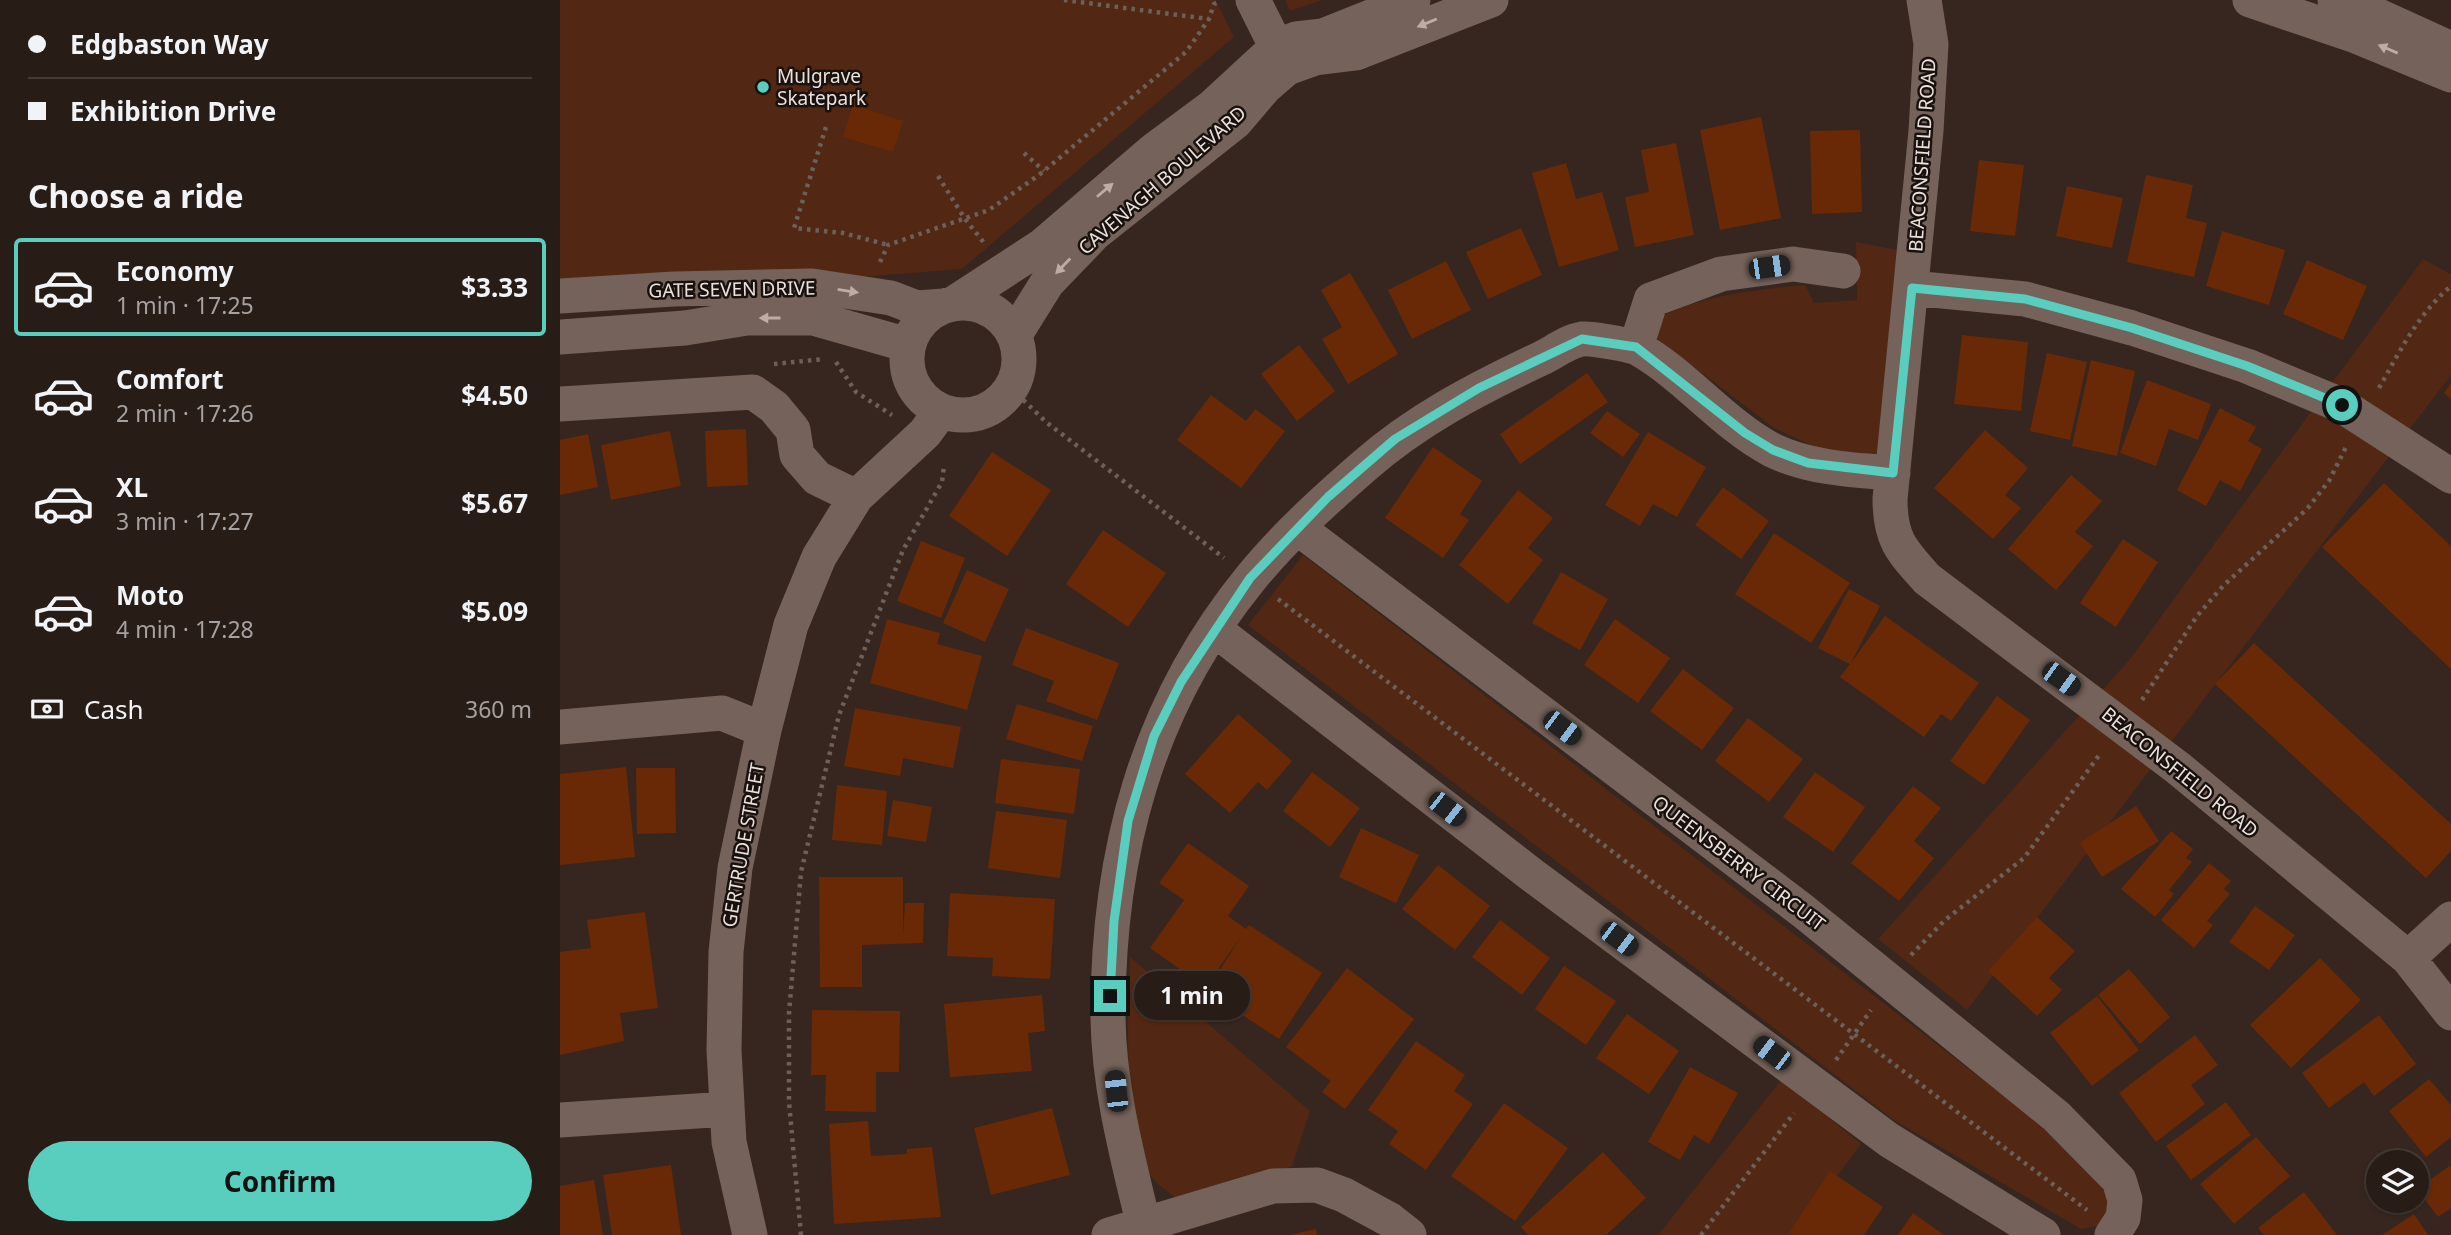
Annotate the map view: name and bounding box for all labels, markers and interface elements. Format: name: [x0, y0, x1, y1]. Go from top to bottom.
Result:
one-way arrow: [1417, 18, 1438, 29]
text: Edgbaston Way: [70, 26, 269, 62]
one-way arrow: [2378, 43, 2398, 55]
street label: BEACONSFIELD ROAD: [1902, 57, 1942, 253]
place label: Mulgrave Skatepark: [777, 63, 866, 111]
marker: Mulgrave Skatepark: [755, 79, 771, 95]
text: Exhibition Drive: [70, 93, 276, 129]
street label: CAVENAGH BOULEVARD: [1073, 100, 1251, 260]
text: Choose a ride: [28, 174, 244, 217]
one-way arrow: [1097, 183, 1114, 198]
text: Economy: [116, 253, 234, 289]
car: [1747, 254, 1792, 280]
icon: car: [32, 256, 95, 319]
one-way arrow: [1056, 257, 1072, 274]
text: $3.33: [461, 269, 528, 305]
street label: GATE SEVEN DRIVE: [648, 275, 816, 303]
one-way arrow: [837, 286, 859, 297]
text: 1 min · 17:25: [116, 289, 254, 321]
one-way arrow: [758, 312, 780, 324]
text: Comfort: [116, 361, 224, 397]
icon: car: [32, 364, 95, 427]
text: $4.50: [461, 377, 528, 413]
route start: [2326, 389, 2358, 421]
text: 2 min · 17:26: [116, 397, 254, 429]
text: XL: [116, 469, 148, 505]
icon: car: [32, 472, 95, 535]
text: $5.67: [461, 485, 528, 521]
text: 3 min · 17:27: [116, 505, 254, 537]
text: Moto: [116, 577, 184, 613]
icon: car: [32, 580, 95, 643]
text: $5.09: [461, 593, 528, 629]
text: 4 min · 17:28: [116, 613, 254, 645]
car: [2038, 658, 2085, 700]
icon: cash: [28, 690, 66, 728]
text: Cash: [84, 691, 144, 727]
text: 360 m: [465, 693, 532, 725]
street label: BEACONSFIELD ROAD: [2096, 701, 2264, 843]
car: [1539, 707, 1586, 749]
street label: GERTRUDE STREET: [716, 760, 770, 929]
car: [1424, 788, 1471, 830]
street label: QUEENSBERRY CIRCUIT: [1647, 789, 1831, 937]
car: [1596, 918, 1643, 960]
callout: 1 min: [1134, 972, 1250, 1020]
text: 1 min: [1160, 979, 1224, 1011]
route end: [1094, 980, 1126, 1012]
car: [1749, 1032, 1796, 1074]
car: [1104, 1069, 1129, 1113]
button: Confirm: [28, 1141, 532, 1221]
map controls: [2366, 1150, 2429, 1213]
button: layers: [2366, 1150, 2429, 1213]

